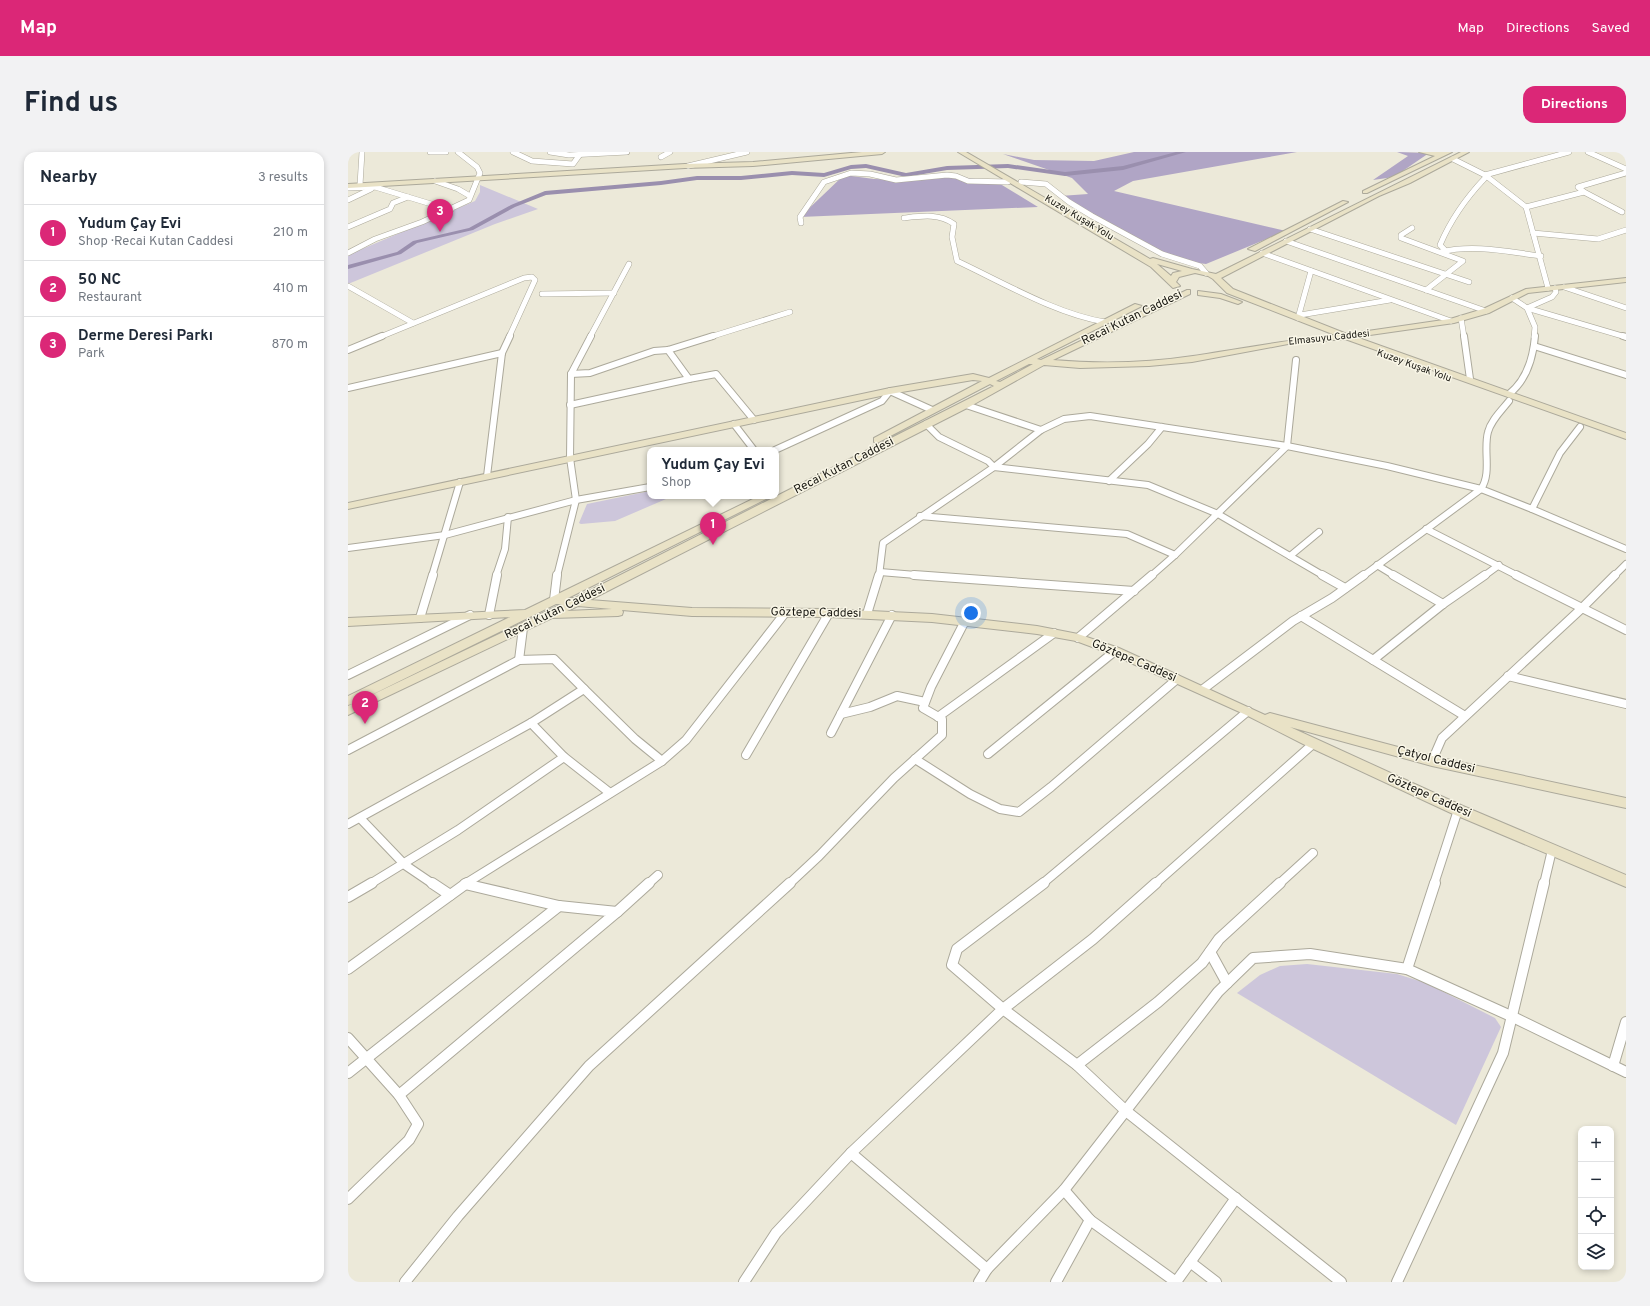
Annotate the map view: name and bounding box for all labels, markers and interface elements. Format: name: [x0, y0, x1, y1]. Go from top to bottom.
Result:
text: Map: [20, 16, 57, 40]
text: Map: [1458, 20, 1484, 37]
text: Directions: [1506, 20, 1570, 37]
text: Saved: [1592, 20, 1630, 37]
text: Find us: [24, 86, 118, 122]
button: Directions: [1523, 86, 1626, 123]
text: Nearby: [40, 167, 97, 189]
text: 3 results: [258, 170, 308, 186]
street label: Kuzey Kuşak Yolu: [1042, 192, 1116, 244]
pin: 3: [427, 199, 453, 232]
text: Yudum Çay Evi: [78, 215, 181, 234]
text: 1: [50, 225, 56, 241]
text: 210 m: [273, 225, 308, 241]
text: Shop · Recai Kutan Caddesi: [78, 234, 233, 250]
text: 50 NC: [78, 271, 121, 290]
text: 2: [49, 281, 57, 297]
text: 410 m: [273, 281, 308, 297]
street label: Recai Kutan Caddesi: [1079, 287, 1185, 349]
text: Restaurant: [78, 290, 142, 306]
text: Derme Deresi Parkı: [78, 327, 213, 346]
street label: Elmasuyu Caddesi: [1288, 327, 1370, 349]
text: 3: [49, 337, 57, 353]
text: 870 m: [271, 337, 308, 353]
text: Park: [78, 346, 105, 362]
street label: Kuzey Kuşak Yolu: [1375, 346, 1453, 386]
street label: Recai Kutan Caddesi: [791, 434, 897, 498]
popup: [647, 447, 779, 499]
text: Yudum Çay Evi: [661, 456, 765, 475]
text: Shop: [661, 475, 691, 491]
pin: 1: [700, 512, 726, 545]
street label: Recai Kutan Caddesi: [502, 581, 608, 643]
your location: [961, 603, 981, 623]
street label: Göztepe Caddesi: [770, 604, 862, 622]
street label: Göztepe Caddesi: [1089, 636, 1179, 686]
pin: 2: [352, 691, 378, 724]
street label: Çatyol Caddesi: [1395, 743, 1477, 777]
street label: Göztepe Caddesi: [1384, 770, 1474, 822]
map controls: [1578, 1126, 1614, 1270]
button: +: [1578, 1126, 1614, 1162]
button: −: [1578, 1162, 1614, 1198]
button: locate: [1578, 1198, 1614, 1234]
button: layers: [1578, 1234, 1614, 1270]

